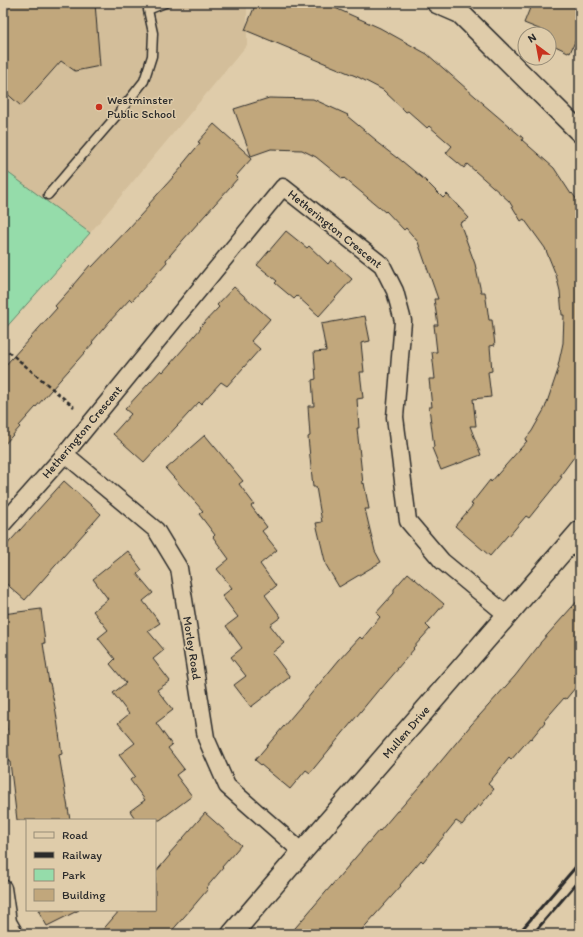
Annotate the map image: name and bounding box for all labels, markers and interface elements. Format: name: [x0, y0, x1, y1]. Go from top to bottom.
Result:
north arrow: [517, 26, 557, 66]
text: N: [525, 30, 539, 45]
place label: Westminster Public School: [107, 93, 176, 121]
marker: Westminster Public School: [94, 102, 104, 112]
street label: Hetherington Crescent: [285, 187, 385, 272]
street label: Hetherington Crescent: [39, 382, 125, 481]
street label: Morley Road: [180, 615, 204, 681]
street label: Mullen Drive: [379, 703, 433, 761]
legend: [26, 819, 156, 911]
text: Road: [62, 828, 88, 842]
text: Railway: [62, 848, 102, 862]
text: Park: [62, 868, 86, 882]
text: Building: [62, 888, 106, 902]

